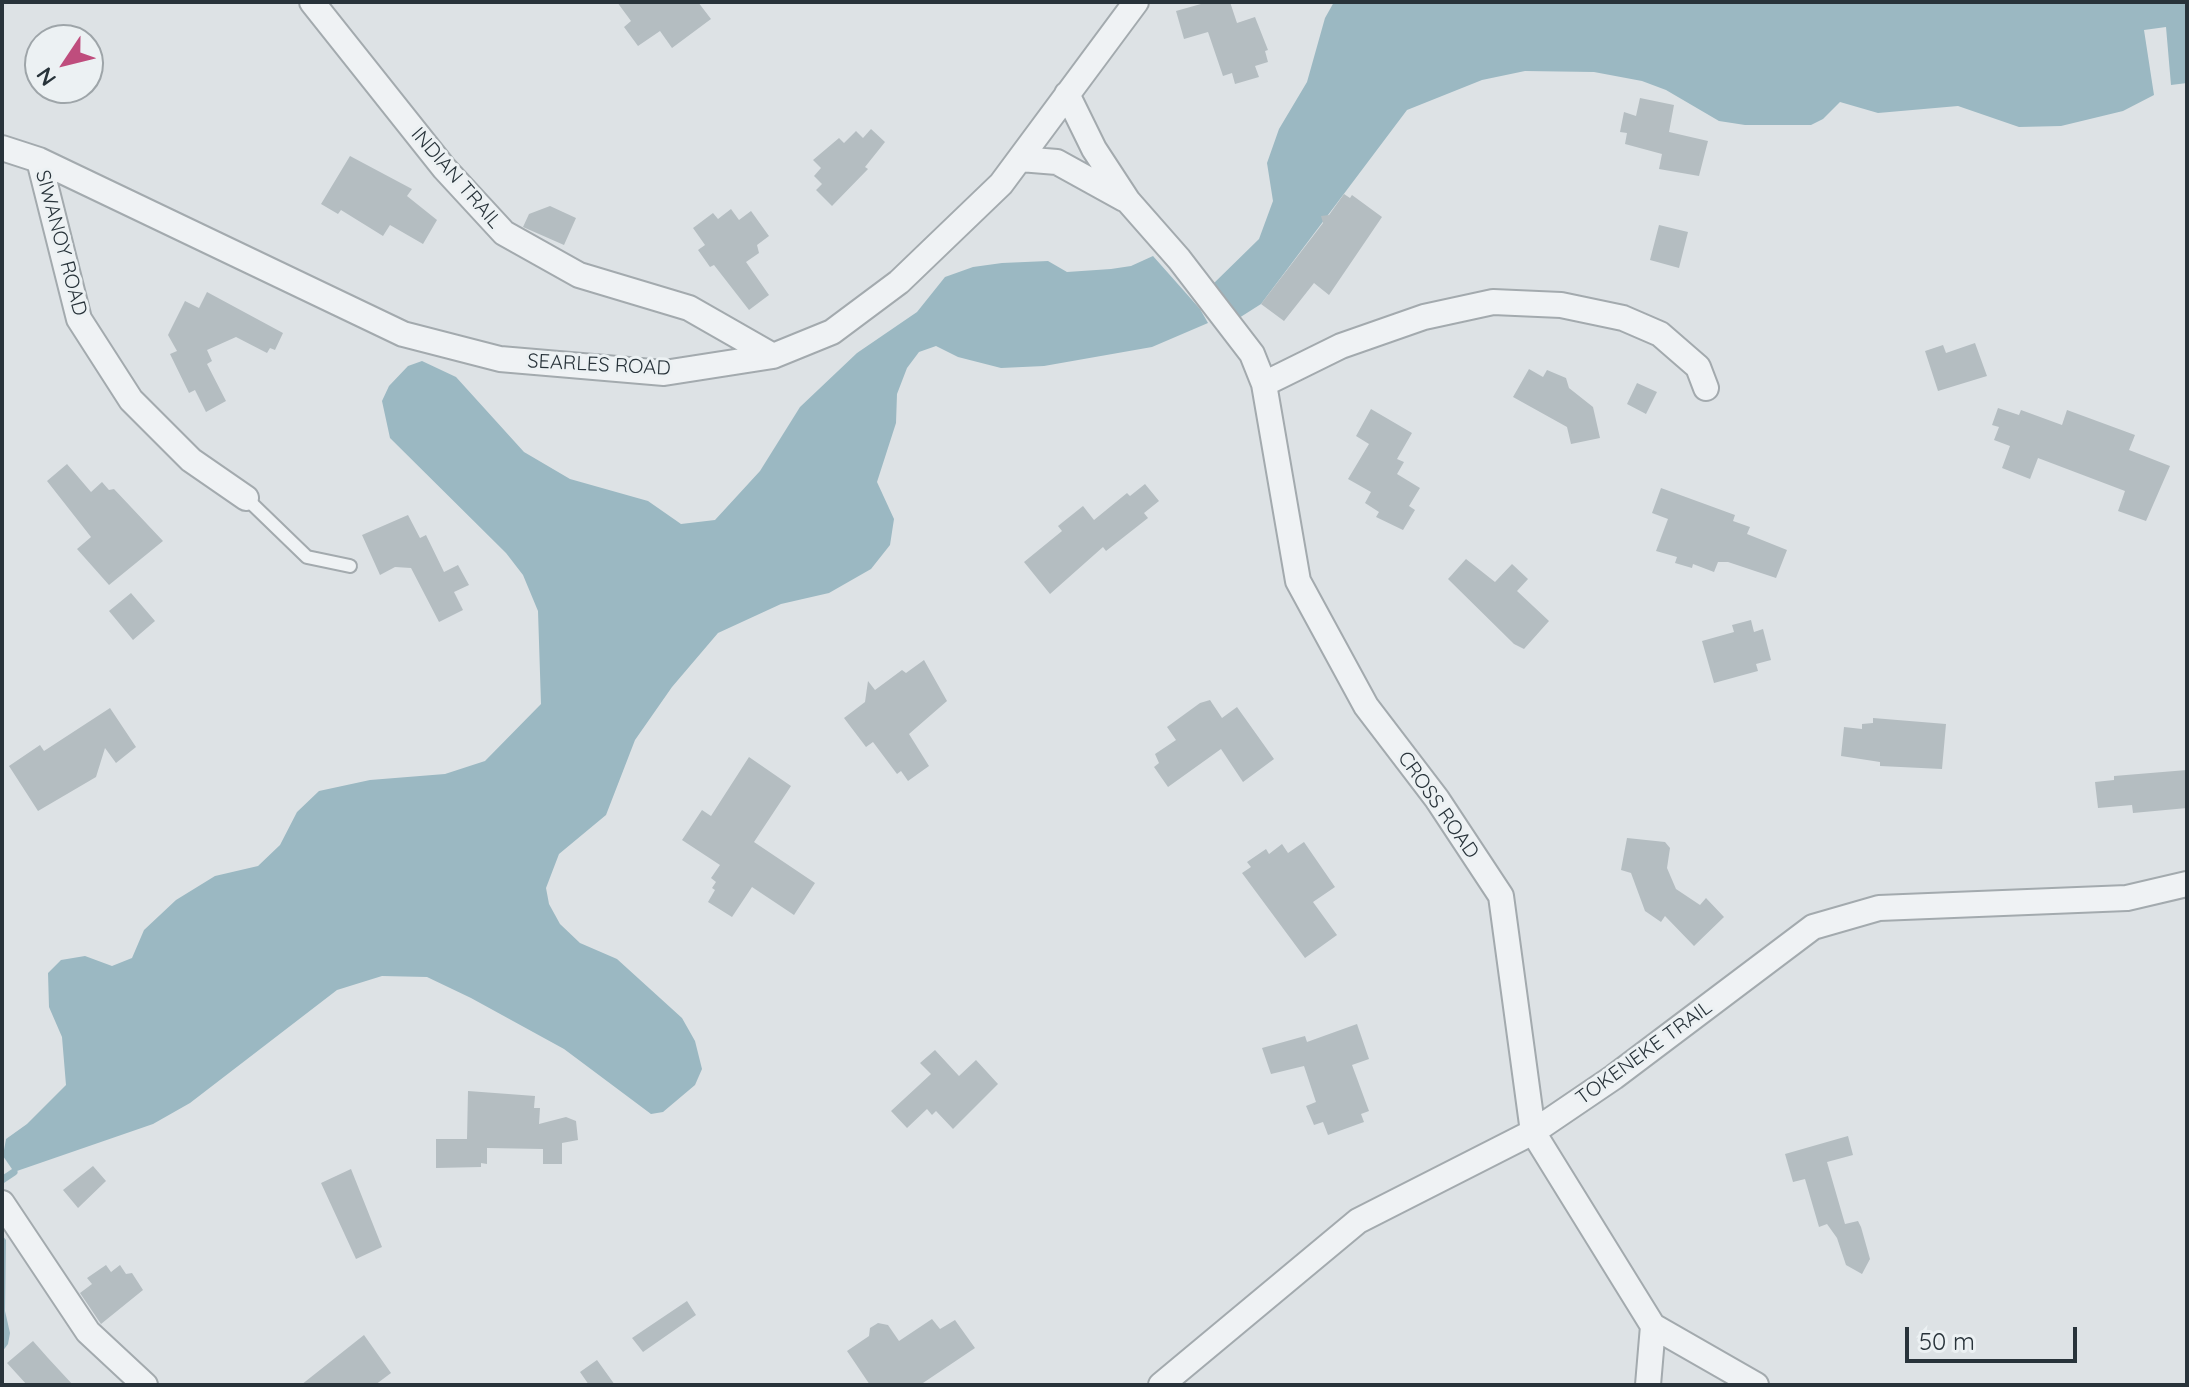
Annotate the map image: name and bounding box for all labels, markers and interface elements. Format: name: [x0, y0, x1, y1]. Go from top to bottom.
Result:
north arrow: [24, 24, 104, 104]
text: N: [30, 62, 62, 91]
street label: INDIAN TRAIL: [406, 123, 506, 233]
street label: SIWANOY ROAD: [30, 168, 92, 318]
street label: SEARLES ROAD: [527, 349, 671, 381]
street label: CROSS ROAD: [1392, 747, 1484, 863]
street label: TOKENEKE TRAIL: [1571, 996, 1717, 1110]
scale bar: [1909, 1311, 2081, 1361]
text: 50 m: [1919, 1326, 1975, 1356]

